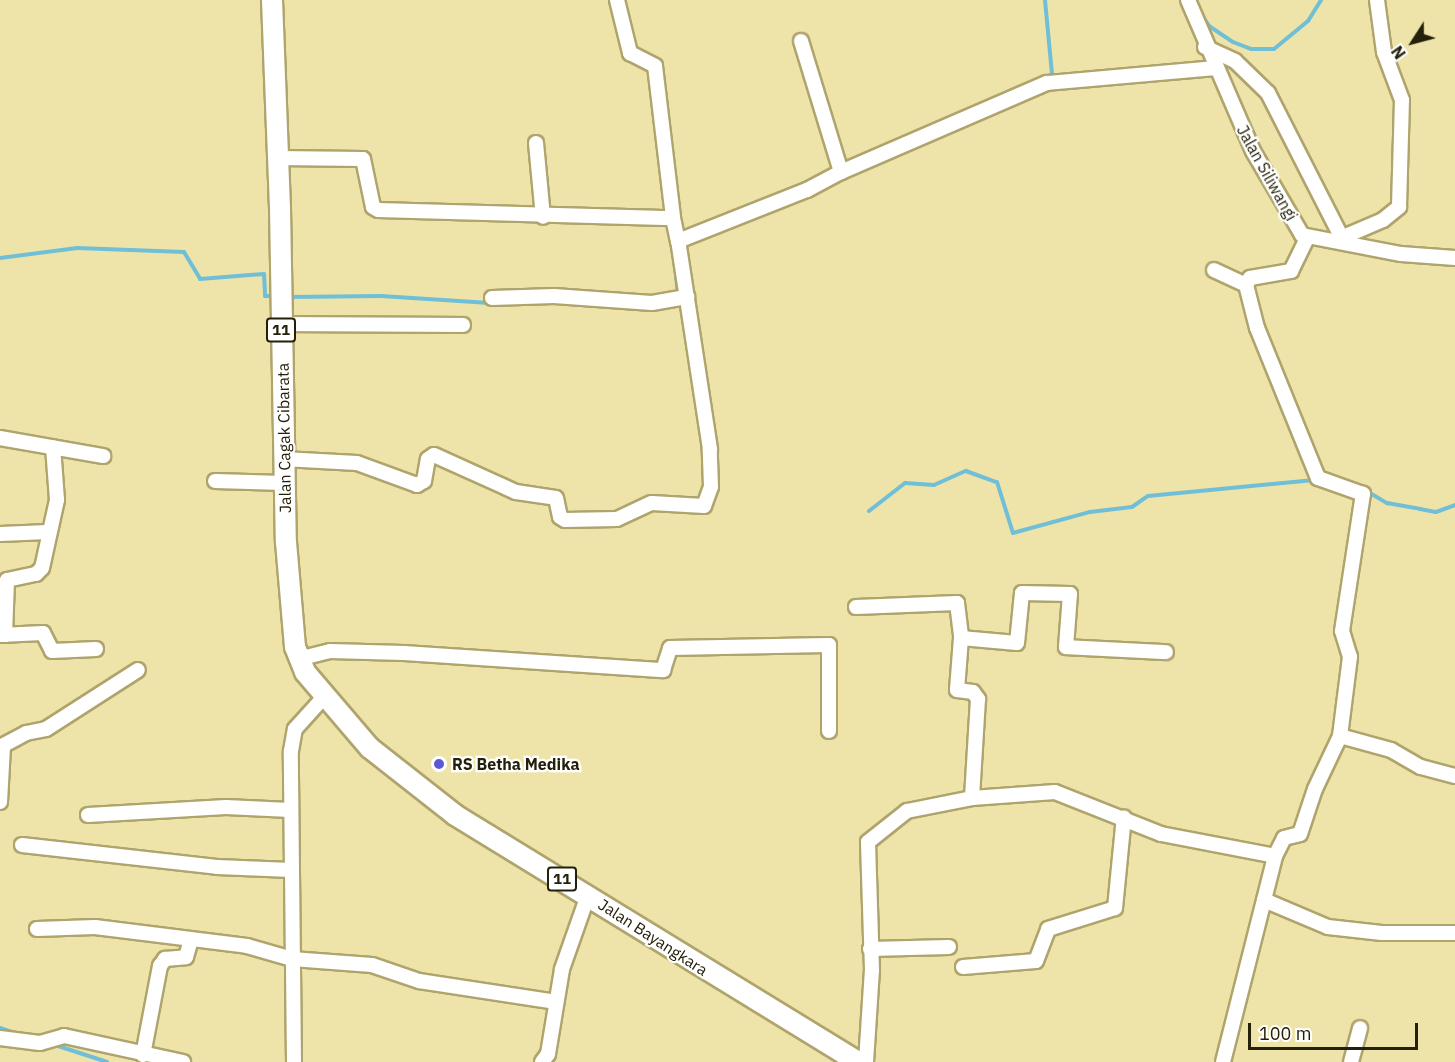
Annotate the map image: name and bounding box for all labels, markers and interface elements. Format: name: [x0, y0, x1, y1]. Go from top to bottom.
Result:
north arrow: [1383, 12, 1443, 72]
text: N: [1387, 42, 1410, 63]
street label: Jalan Siliwangi: [1233, 122, 1301, 224]
road number: 11: [266, 318, 296, 342]
street label: Jalan Cagak Cibarata: [273, 363, 295, 513]
place label: RS Betha Medika: [452, 754, 579, 774]
marker: RS Betha Medika: [430, 755, 448, 773]
road number: 11: [547, 867, 577, 891]
street label: Jalan Bayangkara: [595, 895, 711, 979]
scale bar: [1251, 1011, 1420, 1049]
text: 100 m: [1259, 1022, 1311, 1045]

